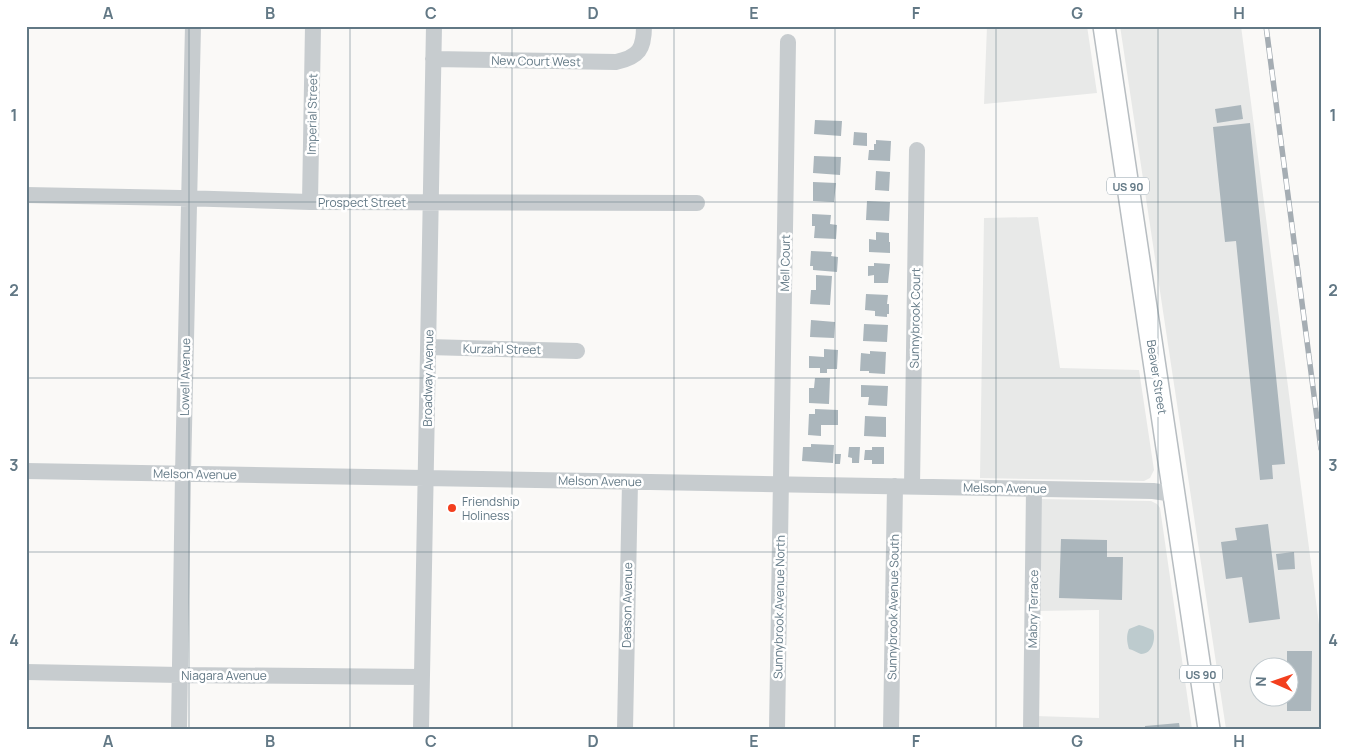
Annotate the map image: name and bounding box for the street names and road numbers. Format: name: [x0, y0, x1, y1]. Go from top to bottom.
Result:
street label: New Court West: [491, 52, 581, 70]
street label: Imperial Street: [303, 73, 321, 155]
road number: US 90: [1107, 178, 1149, 195]
street label: Prospect Street: [318, 194, 406, 211]
street label: Mell Court: [776, 234, 794, 292]
street label: Sunnybrook Court: [906, 267, 924, 368]
street label: Broadway Avenue: [419, 329, 437, 427]
street label: Lowell Avenue: [176, 338, 194, 416]
street label: Beaver Street: [1143, 338, 1171, 416]
street label: Kurzahl Street: [463, 340, 542, 358]
street label: Melson Avenue: [153, 465, 237, 483]
street label: Melson Avenue: [558, 472, 642, 490]
street label: Melson Avenue: [963, 479, 1047, 497]
street label: Sunnybrook Avenue South: [883, 534, 903, 680]
street label: Sunnybrook Avenue North: [769, 535, 789, 679]
street label: Deason Avenue: [618, 562, 636, 648]
street label: Mabry Terrace: [1024, 570, 1042, 648]
road number: US 90: [1180, 666, 1222, 682]
street label: Niagara Avenue: [181, 667, 267, 684]

